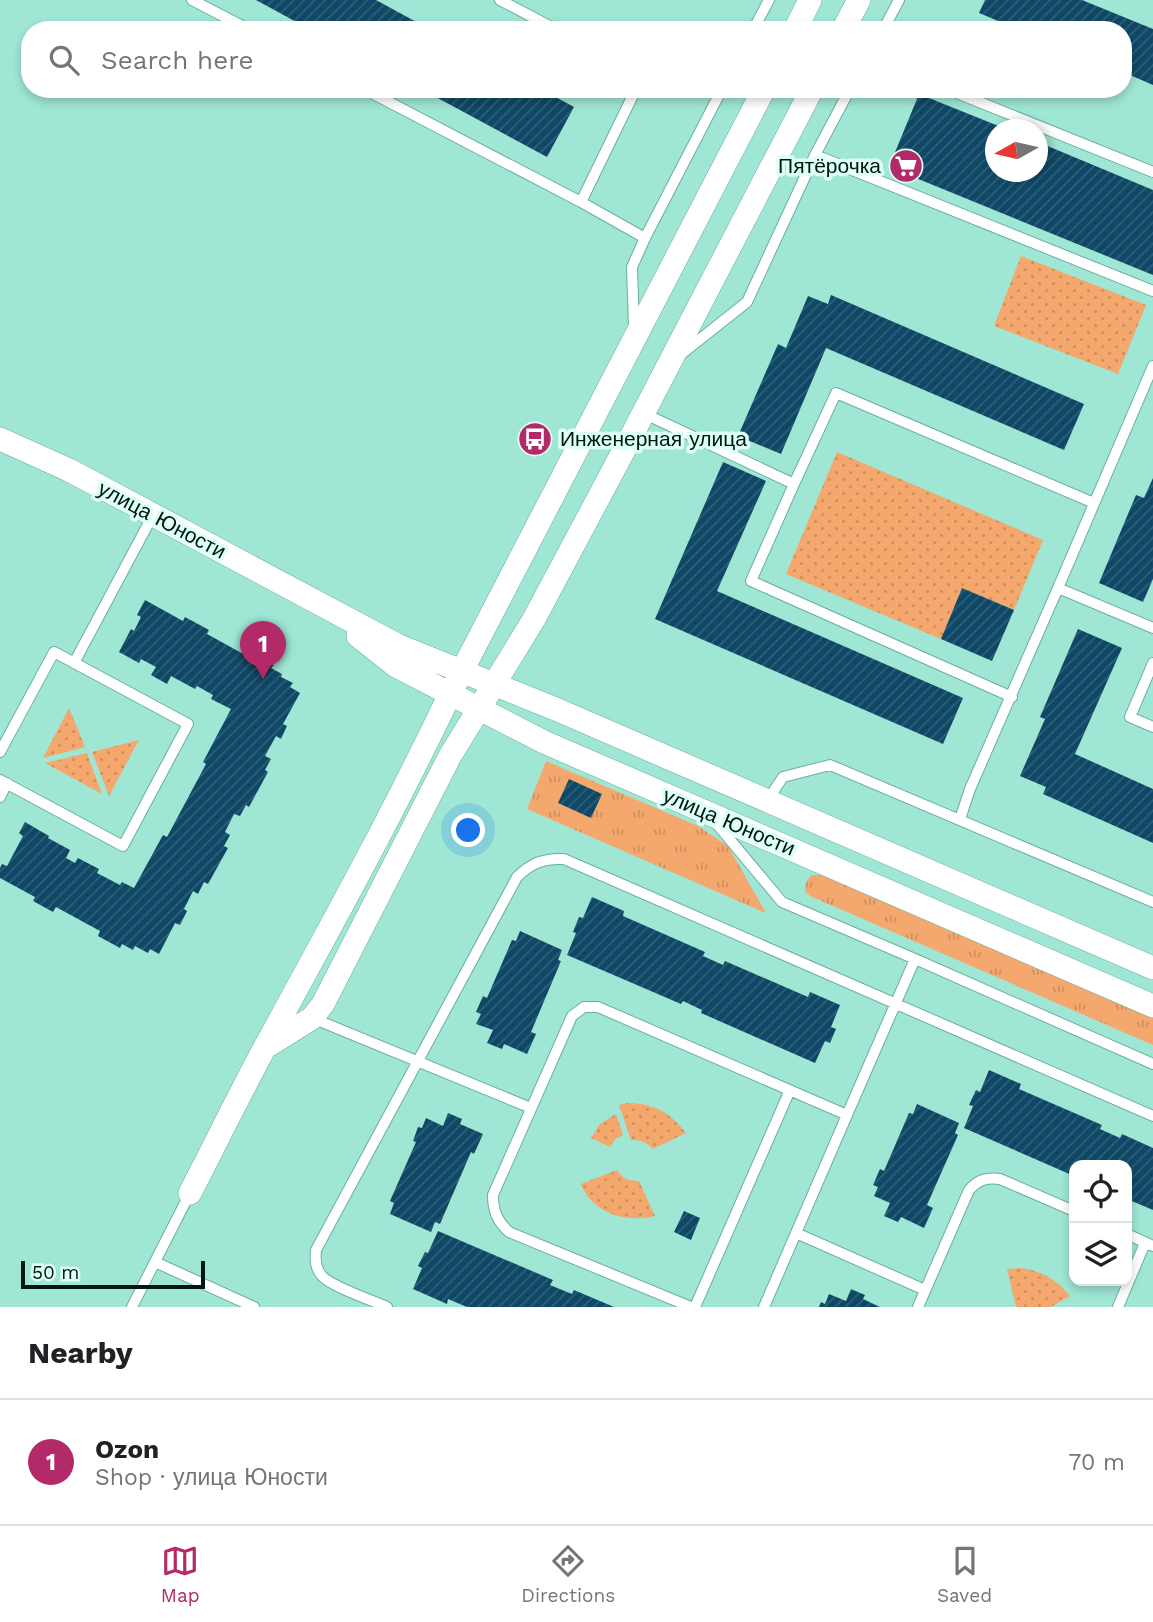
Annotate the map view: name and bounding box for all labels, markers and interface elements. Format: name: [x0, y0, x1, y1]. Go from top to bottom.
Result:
search box: [21, 21, 1132, 98]
icon: search: [45, 41, 83, 79]
text: Search here: [101, 45, 253, 75]
north arrow: [985, 119, 1048, 182]
supermarket icon: Пятёрочка: [887, 147, 925, 185]
place label: Пятёрочка: [778, 153, 881, 178]
bus stop icon: Инженерная улица: [516, 420, 554, 458]
place label: Инженерная улица: [560, 426, 747, 451]
street label: улица Юности: [94, 475, 230, 564]
pin: 1: [240, 621, 286, 679]
street label: улица Юности: [659, 782, 799, 861]
your location: [451, 813, 485, 847]
map controls: [1069, 1160, 1132, 1286]
button: locate: [1069, 1160, 1132, 1223]
button: layers: [1069, 1223, 1132, 1286]
scale bar: [21, 1258, 205, 1290]
text: 50 m: [32, 1261, 79, 1284]
text: Nearby: [28, 1335, 133, 1370]
text: Ozon: [95, 1434, 159, 1464]
text: 1: [46, 1449, 56, 1476]
text: 70 m: [1068, 1449, 1125, 1476]
text: Shop · улица Юности: [95, 1464, 328, 1491]
tab: Map: [161, 1542, 200, 1607]
tab: Directions: [521, 1542, 615, 1607]
tab: Saved: [937, 1542, 992, 1607]

